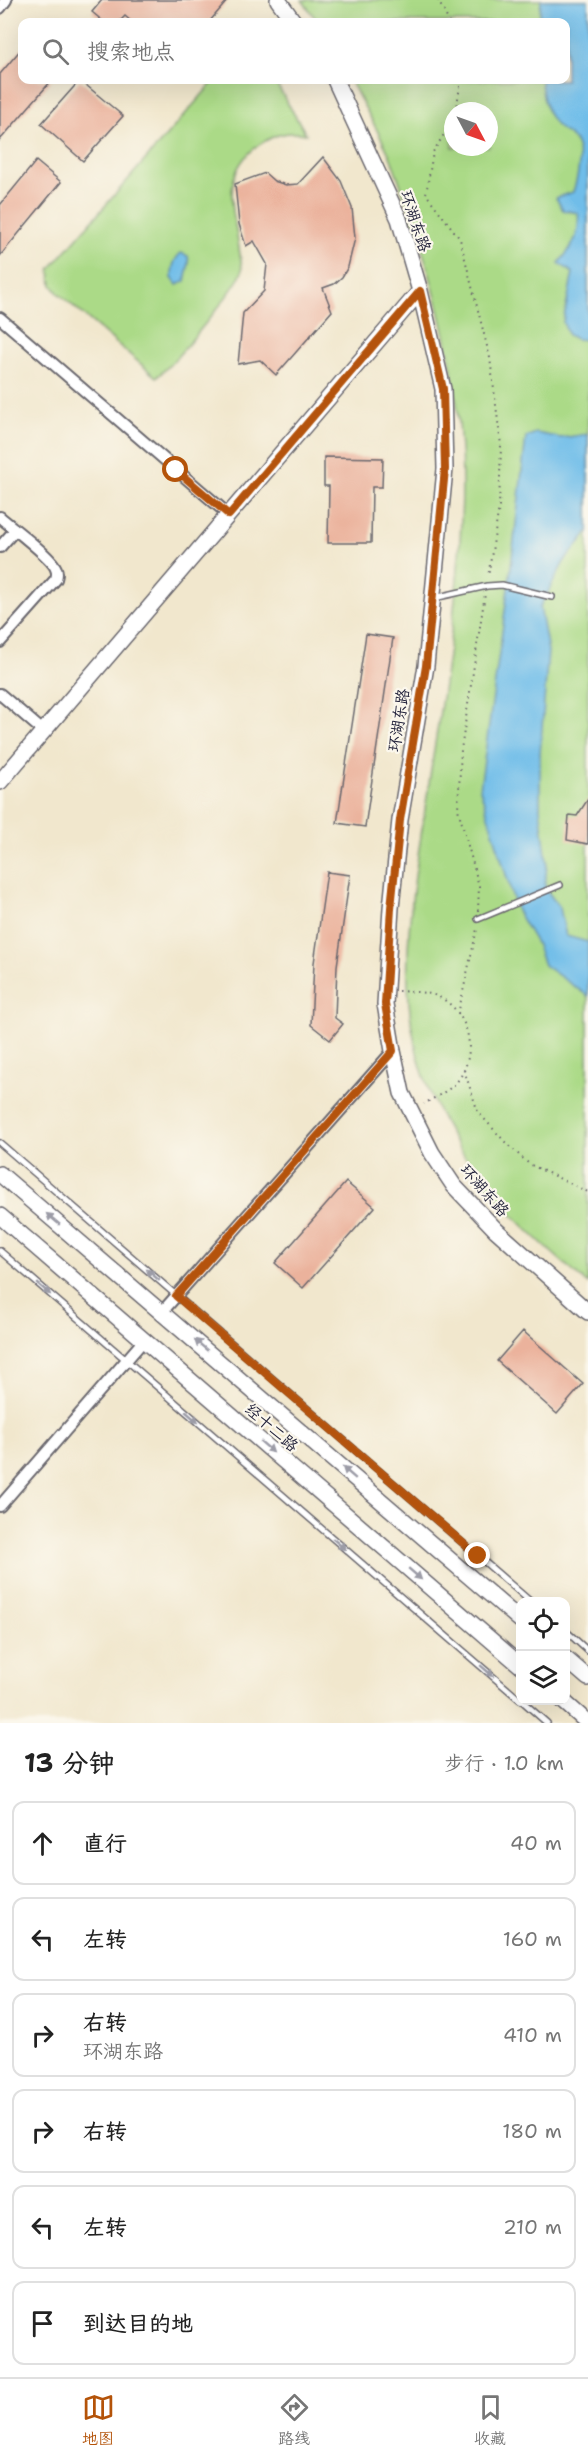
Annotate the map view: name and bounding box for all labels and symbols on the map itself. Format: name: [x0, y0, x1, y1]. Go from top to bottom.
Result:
north arrow: [444, 102, 498, 156]
street label: 环湖东路: [395, 187, 436, 255]
route start: [162, 456, 188, 482]
street label: 环湖东路: [383, 687, 414, 753]
street label: 环湖东路: [455, 1160, 514, 1221]
one-way arrow: [46, 1213, 61, 1226]
one-way arrow: [146, 1269, 161, 1282]
one-way arrow: [36, 1282, 51, 1295]
one-way arrow: [193, 1339, 209, 1352]
street label: 经十二路: [241, 1398, 303, 1456]
one-way arrow: [184, 1410, 199, 1424]
one-way arrow: [259, 1440, 275, 1453]
one-way arrow: [341, 1466, 357, 1479]
one-way arrow: [331, 1537, 346, 1550]
route end: [464, 1542, 490, 1568]
one-way arrow: [407, 1567, 422, 1580]
one-way arrow: [479, 1664, 494, 1677]

